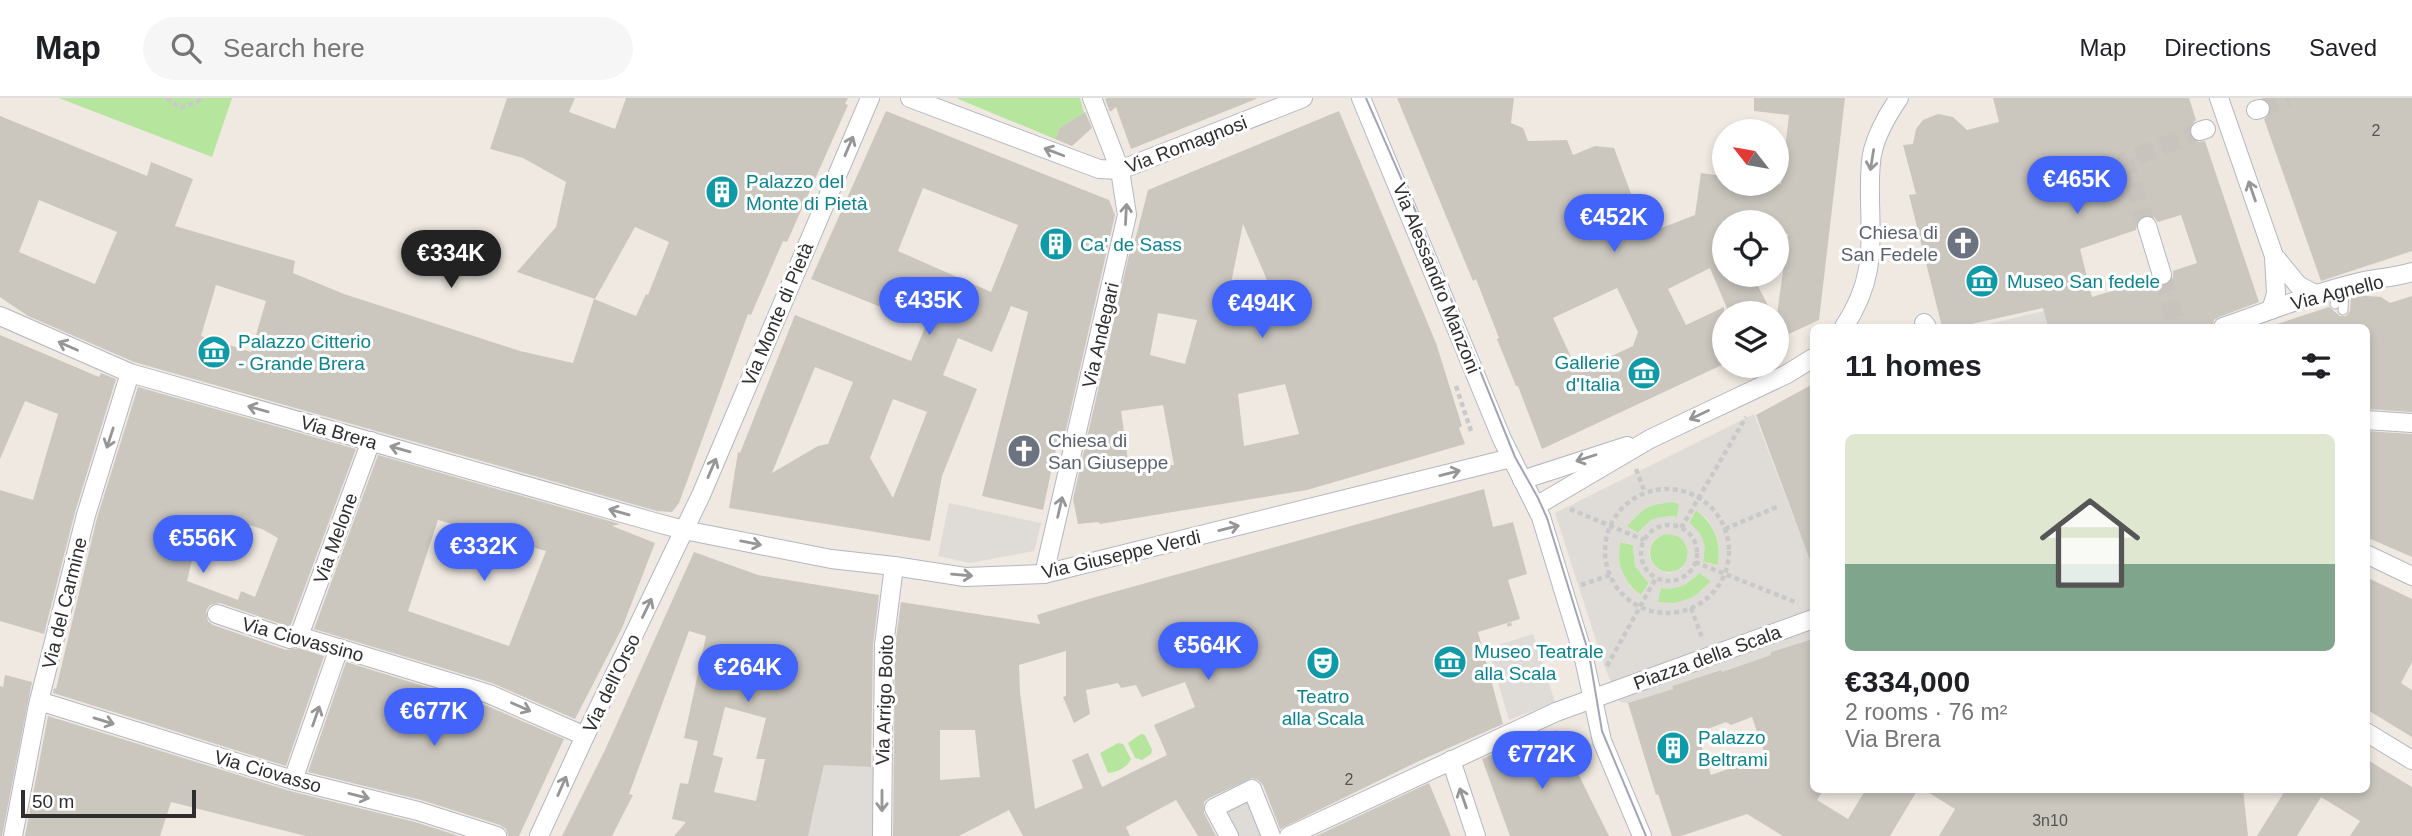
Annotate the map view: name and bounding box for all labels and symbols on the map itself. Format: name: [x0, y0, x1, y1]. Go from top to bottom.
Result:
street label: Via Romagnosi: [1122, 112, 1250, 177]
north arrow: [1712, 119, 1788, 196]
house number: 2: [2372, 122, 2381, 139]
one-way arrow: [843, 136, 856, 157]
one-way arrow: [1044, 145, 1066, 158]
one-way arrow: [1865, 148, 1878, 170]
pin: €465K: [2028, 156, 2126, 216]
place label: Palazzo del Monte di Pietà: [746, 171, 868, 214]
building icon: Palazzo del Monte di Pietà: [703, 173, 741, 211]
street label: Via Alessandro Manzoni: [1389, 180, 1484, 376]
one-way arrow: [2245, 181, 2257, 203]
pin: €452K: [1565, 194, 1663, 254]
one-way arrow: [1119, 203, 1132, 226]
place label: Chiesa di San Fedele: [1841, 222, 1938, 265]
church icon: Chiesa di San Fedele: [1944, 224, 1982, 262]
building icon: Ca' de Sass: [1037, 225, 1075, 263]
pin: €334K: [402, 230, 500, 290]
place label: Ca' de Sass: [1080, 234, 1182, 255]
street label: Via Monte di Pietà: [738, 239, 817, 389]
museum icon: Museo San fedele: [1963, 262, 2001, 300]
place label: Museo San fedele: [2007, 271, 2160, 292]
street label: Via Agnello: [2289, 271, 2386, 314]
pin: €435K: [880, 278, 978, 337]
street label: Via Andegari: [1078, 280, 1123, 390]
pin: €494K: [1213, 280, 1311, 340]
place label: Palazzo Citterio - Grande Brera: [238, 331, 371, 374]
museum icon: Palazzo Citterio - Grande Brera: [195, 333, 233, 371]
one-way arrow: [58, 339, 79, 352]
place label: Gallerie d'Italia: [1555, 352, 1620, 395]
museum icon: Gallerie d'Italia: [1625, 354, 1663, 392]
one-way arrow: [247, 402, 270, 415]
one-way arrow: [1689, 409, 1710, 423]
street label: Via Brera: [298, 412, 380, 454]
one-way arrow: [103, 427, 115, 449]
place label: Chiesa di San Giuseppe: [1048, 430, 1168, 473]
church icon: Chiesa di San Giuseppe: [1005, 432, 1043, 470]
one-way arrow: [389, 441, 411, 454]
one-way arrow: [1575, 453, 1597, 465]
one-way arrow: [707, 458, 720, 479]
one-way arrow: [1438, 466, 1461, 479]
street label: Via Melone: [309, 490, 362, 586]
one-way arrow: [1054, 497, 1067, 519]
one-way arrow: [608, 504, 630, 517]
pin: €556K: [154, 516, 252, 575]
one-way arrow: [1218, 521, 1240, 534]
pin: €332K: [435, 524, 533, 583]
street label: Via Giuseppe Verdi: [1040, 526, 1203, 583]
street label: Via del Carmine: [38, 535, 91, 671]
one-way arrow: [739, 537, 762, 551]
one-way arrow: [950, 569, 973, 582]
one-way arrow: [641, 598, 654, 619]
street label: Via Ciovassino: [240, 613, 366, 666]
street label: Piazza della Scala: [1631, 621, 1784, 694]
pin: €564K: [1159, 622, 1257, 682]
street label: Via dell'Orso: [579, 631, 644, 736]
street label: Via Arrigo Boito: [872, 634, 897, 766]
place label: Museo Teatrale alla Scala: [1474, 641, 1604, 684]
museum icon: Museo Teatrale alla Scala: [1431, 643, 1469, 681]
pin: €264K: [699, 644, 797, 704]
theatre icon: Teatro alla Scala: [1304, 644, 1342, 682]
place label: Teatro alla Scala: [1282, 686, 1365, 729]
pin: €677K: [385, 688, 483, 748]
one-way arrow: [509, 702, 531, 715]
one-way arrow: [310, 705, 323, 727]
one-way arrow: [93, 716, 115, 728]
place label: Palazzo Beltrami: [1698, 727, 1768, 770]
building icon: Palazzo Beltrami: [1654, 729, 1692, 767]
pin: €772K: [1493, 732, 1591, 791]
street label: Via Ciovasso: [212, 746, 324, 797]
house number: 2: [1345, 771, 1354, 788]
one-way arrow: [556, 776, 569, 797]
scale bar: [21, 787, 196, 819]
one-way arrow: [1456, 788, 1468, 810]
one-way arrow: [347, 790, 370, 803]
one-way arrow: [875, 790, 889, 813]
house number: 3n10: [2032, 812, 2068, 829]

